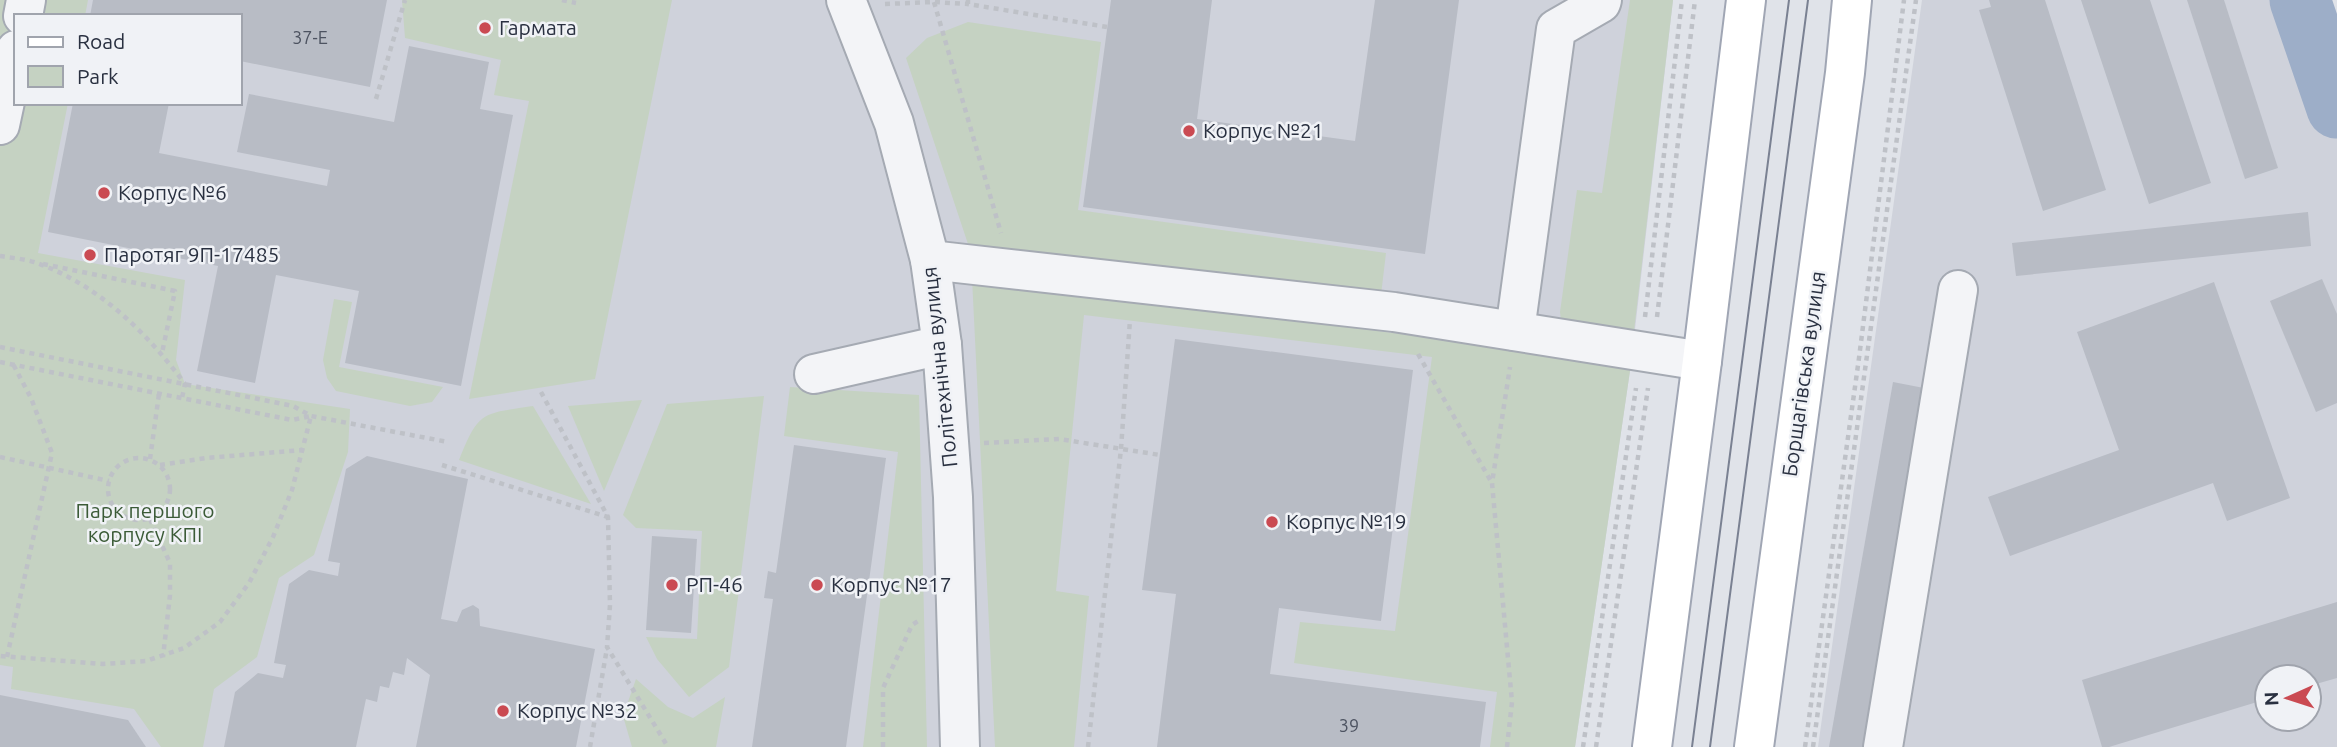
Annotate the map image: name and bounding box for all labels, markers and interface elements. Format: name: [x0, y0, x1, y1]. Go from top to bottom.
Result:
legend: [14, 14, 242, 105]
place label: Гармата: [499, 15, 577, 39]
marker: Гармата: [477, 20, 493, 36]
house number: 37-Е: [292, 27, 328, 47]
text: Road: [77, 29, 125, 53]
text: Park: [77, 64, 119, 88]
place label: Корпус №21: [1203, 118, 1324, 142]
marker: Корпус №21: [1181, 123, 1197, 139]
place label: Корпус №6: [118, 180, 227, 204]
marker: Корпус №6: [96, 185, 112, 201]
place label: Паротяг 9П-17485: [104, 242, 279, 266]
marker: Паротяг 9П-17485: [82, 247, 98, 263]
street label: Політехнічна вулиця: [917, 266, 961, 469]
street label: Борщагівська вулиця: [1777, 270, 1829, 478]
park label: Парк першого корпусу КПІ: [75, 498, 215, 546]
place label: Корпус №19: [1286, 509, 1407, 533]
marker: Корпус №19: [1264, 514, 1280, 530]
place label: РП-46: [686, 572, 743, 596]
place label: Корпус №17: [831, 572, 952, 596]
marker: РП-46: [664, 577, 680, 593]
marker: Корпус №17: [809, 577, 825, 593]
north arrow: [2253, 663, 2323, 733]
text: N: [2260, 691, 2282, 707]
place label: Корпус №32: [517, 698, 638, 722]
marker: Корпус №32: [495, 703, 511, 719]
house number: 39: [1339, 715, 1359, 735]

